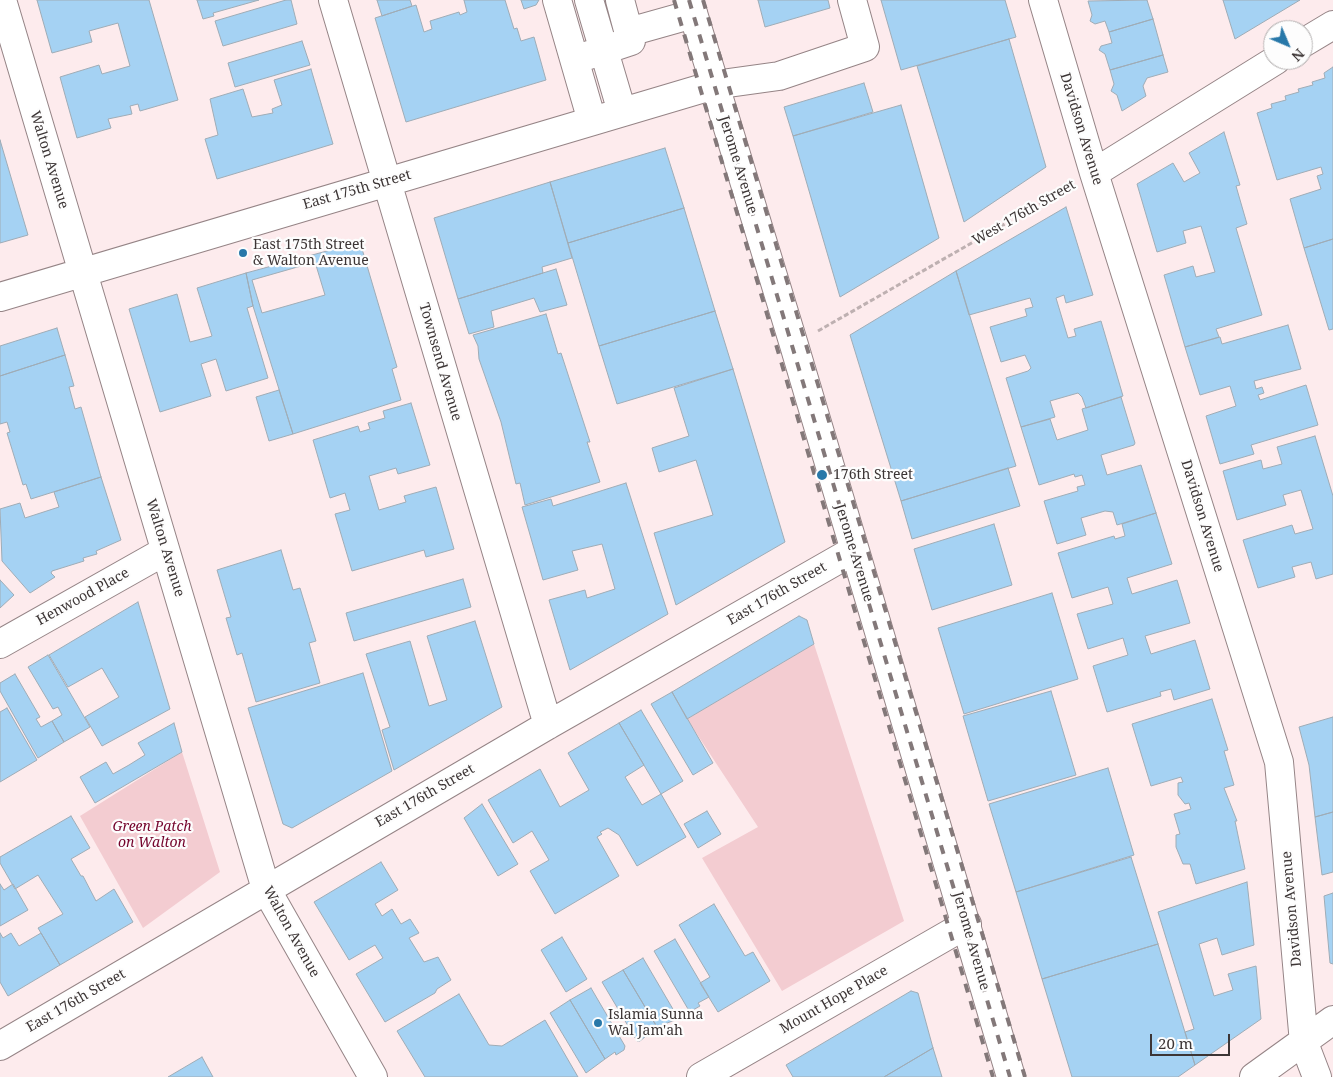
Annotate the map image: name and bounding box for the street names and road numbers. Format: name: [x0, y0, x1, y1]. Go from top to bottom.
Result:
street label: Davidson Avenue: [1056, 71, 1106, 187]
street label: Walton Avenue: [26, 109, 72, 211]
street label: Jerome Avenue: [715, 114, 761, 216]
street label: East 175th Street: [301, 167, 413, 213]
street label: West 176th Street: [969, 177, 1079, 249]
street label: Townsend Avenue: [415, 301, 465, 423]
street label: Davidson Avenue: [1177, 458, 1227, 574]
street label: Walton Avenue: [142, 497, 188, 599]
street label: Jerome Avenue: [831, 502, 877, 604]
street label: East 176th Street: [725, 559, 829, 629]
street label: Henwood Place: [34, 565, 132, 629]
street label: East 176th Street: [373, 761, 477, 831]
street label: Davidson Avenue: [1279, 850, 1305, 968]
street label: Walton Avenue: [259, 883, 323, 981]
street label: Jerome Avenue: [949, 890, 993, 992]
street label: Mount Hope Place: [777, 962, 891, 1038]
street label: East 176th Street: [24, 966, 128, 1036]

